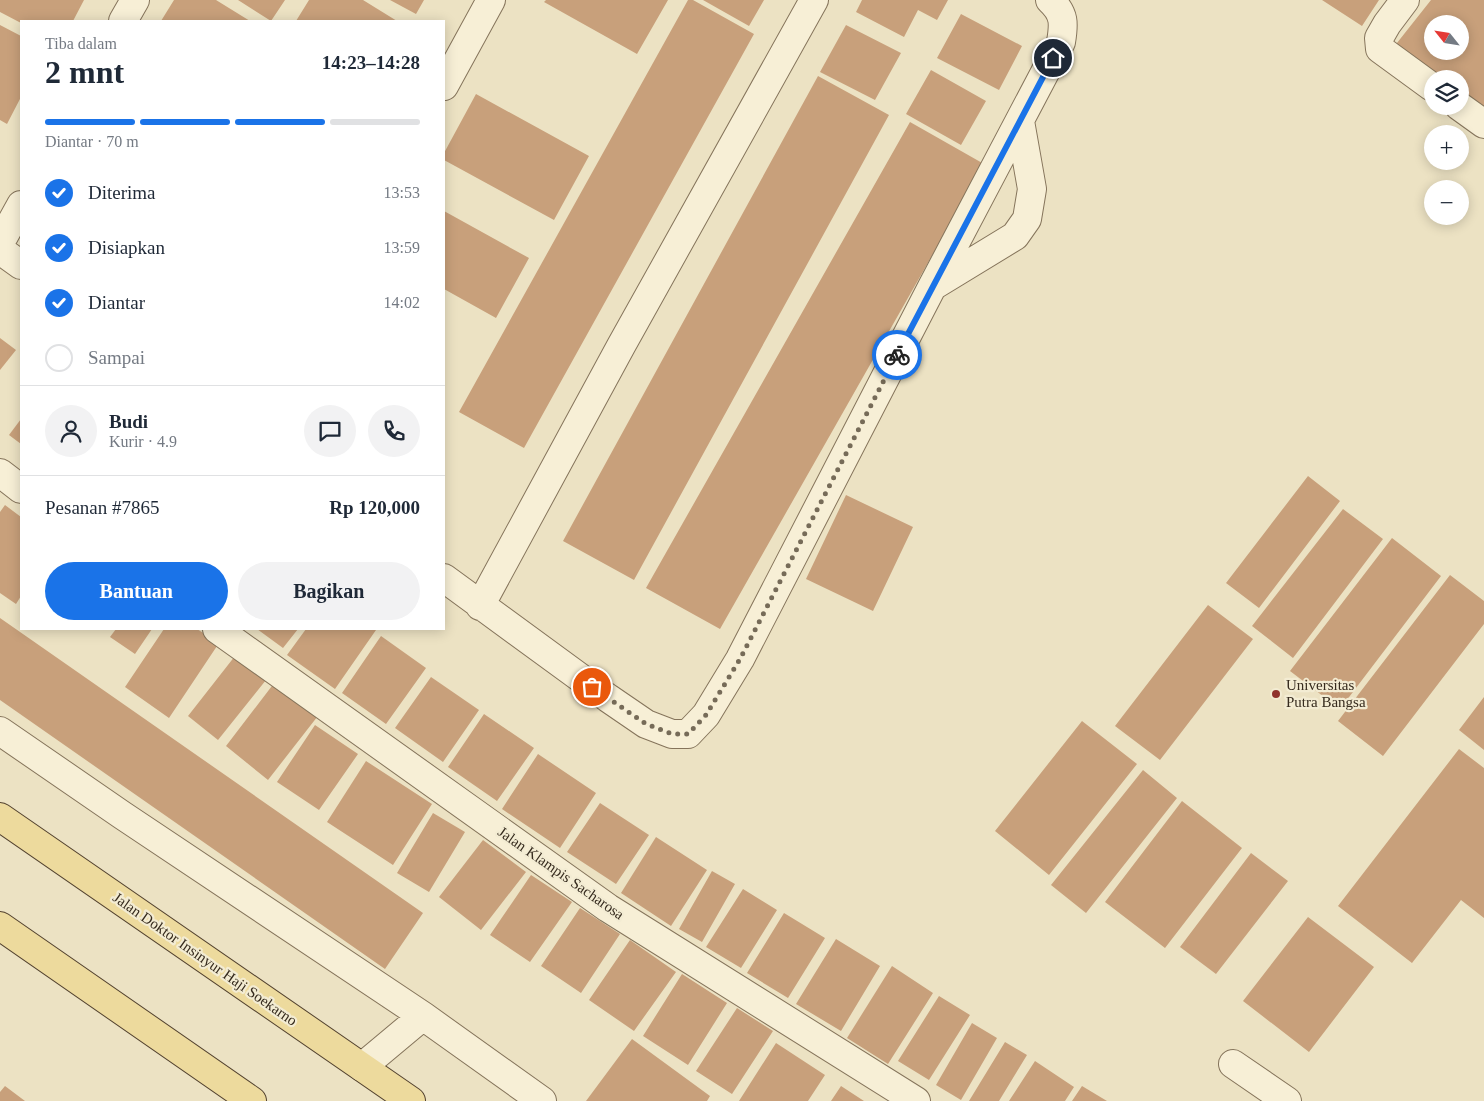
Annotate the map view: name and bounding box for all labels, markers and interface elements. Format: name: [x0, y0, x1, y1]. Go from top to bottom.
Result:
north arrow: [1424, 15, 1469, 60]
map controls: [1424, 15, 1469, 225]
text: Tiba dalam: [45, 35, 117, 52]
pin: [1032, 37, 1074, 79]
icon: home: [1039, 44, 1067, 72]
text: 14:23–14:28: [322, 52, 420, 73]
text: 2 mnt: [45, 54, 124, 90]
button: layers: [1424, 70, 1469, 115]
button: +: [1424, 125, 1469, 170]
text: Diantar · 70 m: [45, 133, 139, 150]
icon: check: [45, 179, 73, 207]
button: −: [1424, 180, 1469, 225]
text: Diterima: [88, 182, 156, 203]
text: 13:53: [384, 184, 420, 201]
icon: check: [45, 234, 73, 262]
text: Disiapkan: [88, 237, 165, 258]
text: 13:59: [384, 239, 420, 256]
icon: check: [45, 289, 73, 317]
text: Diantar: [88, 292, 145, 313]
text: 14:02: [384, 294, 420, 311]
courier: [872, 330, 922, 380]
icon: bike: [883, 341, 911, 369]
text: Sampai: [88, 347, 145, 368]
button: person: [45, 405, 97, 457]
button: chat: [304, 405, 356, 457]
button: phone: [368, 405, 420, 457]
text: Budi: [109, 411, 148, 432]
text: Kurir · 4.9: [109, 433, 177, 450]
text: Pesanan #7865: [45, 497, 160, 518]
text: Rp 120,000: [329, 497, 420, 518]
button: Bantuan: [45, 562, 228, 620]
button: Bagikan: [238, 562, 420, 620]
pin: [571, 666, 613, 708]
icon: bag: [578, 673, 606, 701]
place label: Universitas Putra Bangsa: [1286, 677, 1366, 710]
marker: Universitas Putra Bangsa: [1270, 688, 1282, 700]
street label: Jalan Klampis Sacharosa: [495, 823, 627, 923]
street label: Jalan Doktor Insinyur Haji Soekarno: [110, 889, 300, 1029]

